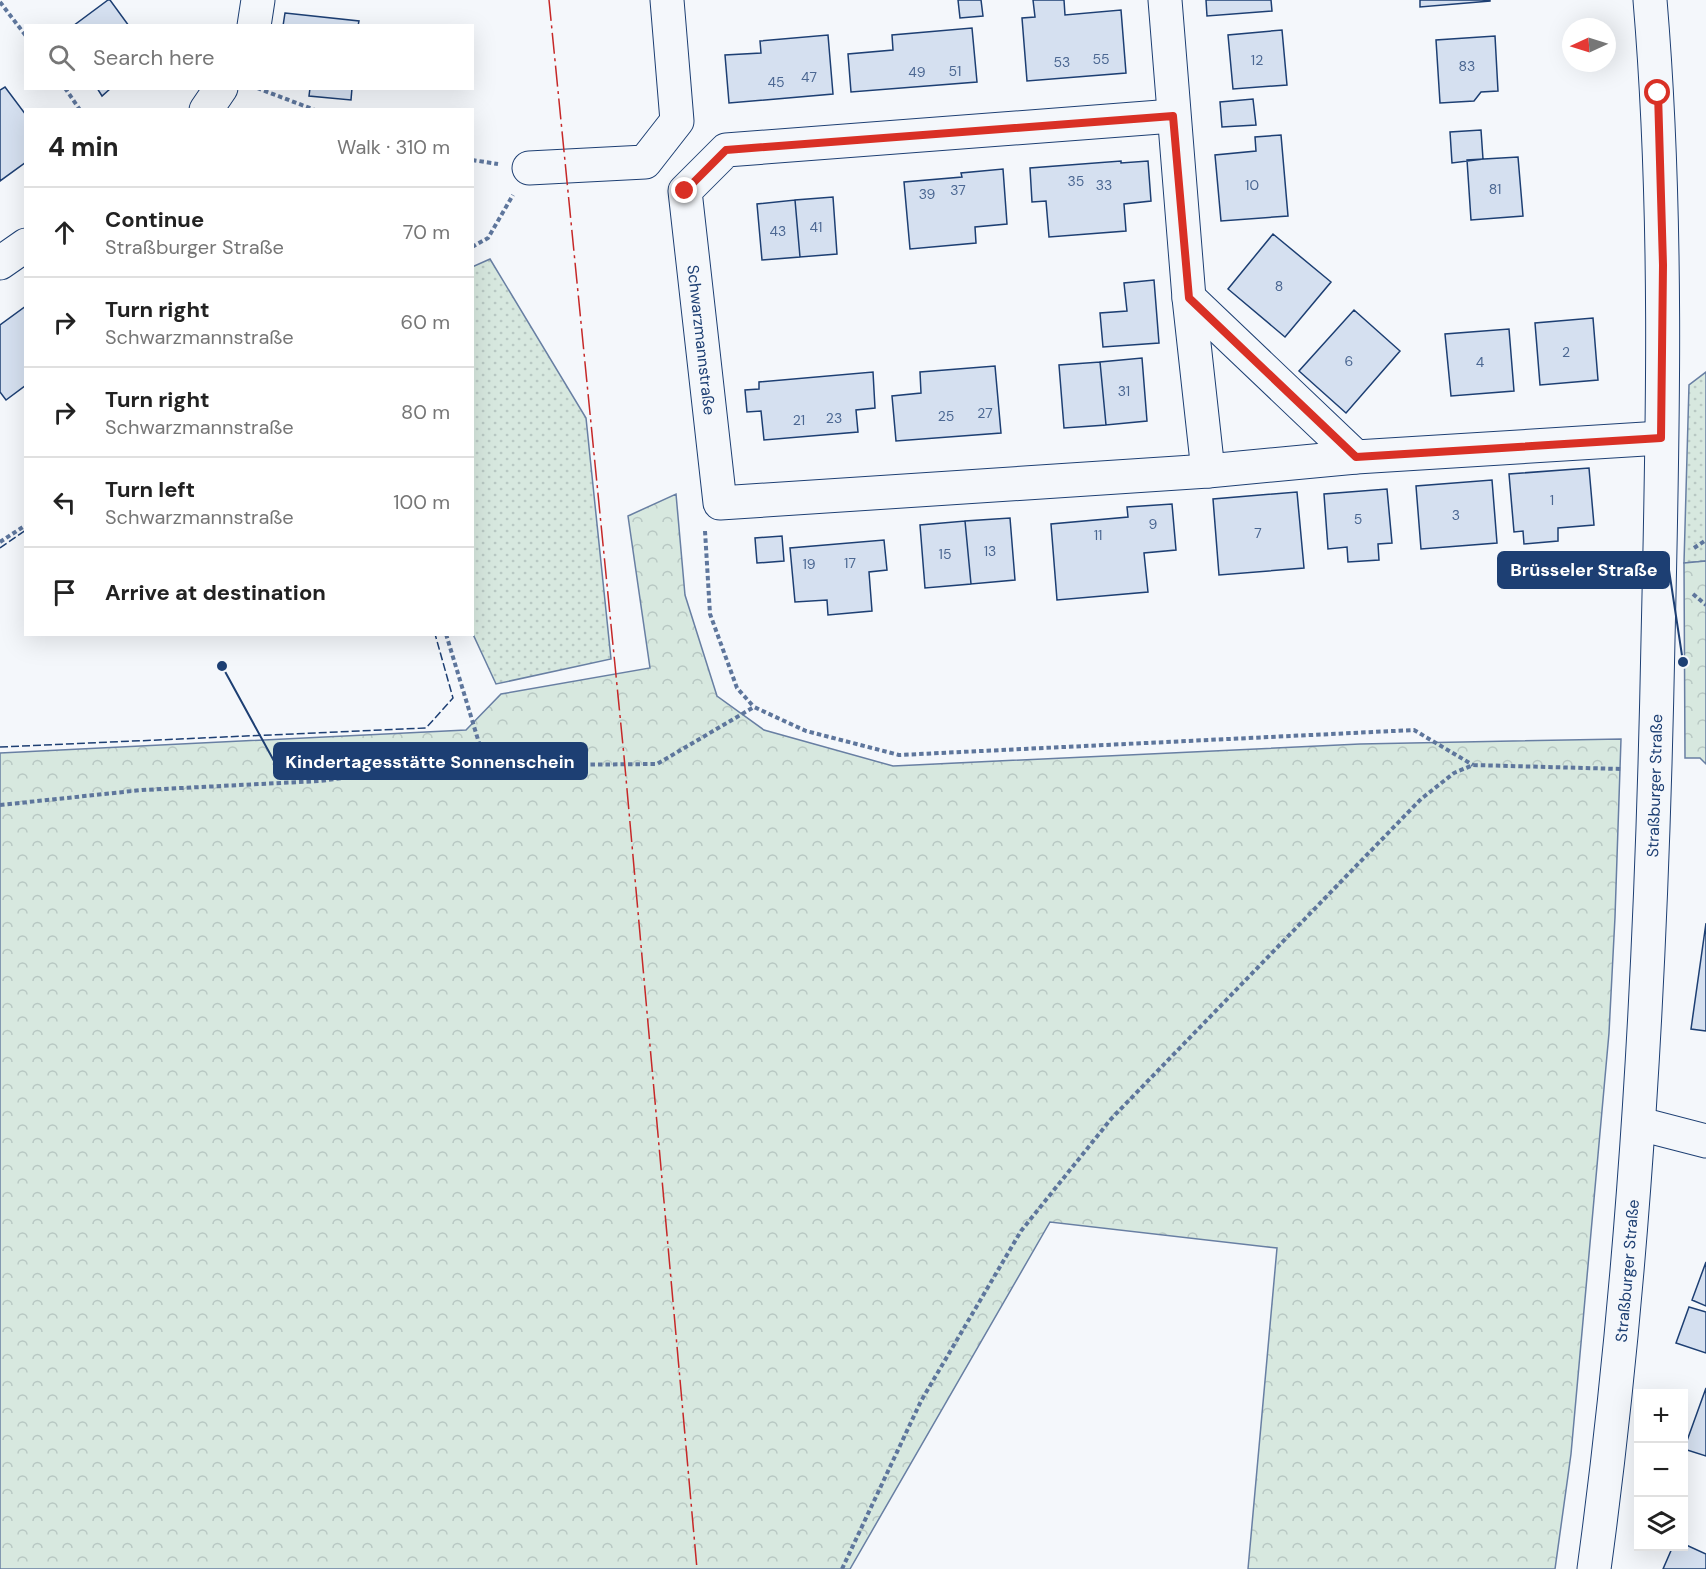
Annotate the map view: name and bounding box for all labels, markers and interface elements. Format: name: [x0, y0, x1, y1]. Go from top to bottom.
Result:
north arrow: [1562, 18, 1616, 72]
search box: [24, 24, 474, 90]
icon: search: [45, 41, 78, 74]
text: Search here: [93, 43, 214, 72]
house number: 55: [1092, 50, 1110, 68]
house number: 12: [1251, 51, 1263, 69]
house number: 53: [1054, 53, 1070, 71]
house number: 83: [1459, 57, 1475, 75]
house number: 51: [949, 62, 961, 80]
house number: 49: [908, 63, 926, 81]
house number: 47: [801, 68, 817, 86]
house number: 45: [767, 73, 785, 91]
route start: [1644, 79, 1670, 105]
text: 4 min: [48, 130, 119, 164]
text: Walk · 310 m: [337, 134, 450, 160]
house number: 35: [1068, 172, 1084, 190]
house number: 33: [1096, 176, 1112, 194]
house number: 10: [1245, 176, 1259, 194]
route end: [671, 177, 697, 203]
house number: 81: [1489, 180, 1501, 198]
house number: 37: [950, 181, 966, 199]
house number: 39: [919, 185, 936, 203]
text: Continue: [105, 205, 204, 234]
icon: ahead: [48, 216, 81, 249]
house number: 41: [810, 218, 822, 236]
text: 70 m: [403, 219, 450, 245]
house number: 43: [770, 222, 786, 240]
text: Straßburger Straße: [105, 234, 284, 260]
street label: Schwarzmannstraße: [682, 264, 720, 416]
house number: 8: [1275, 277, 1283, 295]
text: Turn right: [105, 295, 210, 324]
icon: right: [48, 306, 81, 339]
text: 60 m: [401, 309, 450, 335]
text: Schwarzmannstraße: [105, 324, 294, 350]
house number: 2: [1562, 343, 1570, 361]
house number: 6: [1345, 352, 1353, 370]
house number: 4: [1476, 353, 1485, 371]
house number: 31: [1118, 382, 1130, 400]
text: Turn right: [105, 385, 210, 414]
icon: right: [48, 396, 81, 429]
text: 80 m: [401, 399, 450, 425]
house number: 27: [977, 404, 993, 422]
house number: 25: [938, 407, 954, 425]
house number: 23: [826, 409, 842, 427]
house number: 21: [793, 411, 805, 429]
text: Schwarzmannstraße: [105, 414, 294, 440]
text: Turn left: [105, 475, 195, 504]
icon: left: [48, 486, 81, 519]
text: 100 m: [393, 489, 450, 515]
house number: 1: [1550, 491, 1554, 509]
text: Schwarzmannstraße: [105, 504, 294, 530]
house number: 3: [1452, 506, 1460, 524]
house number: 5: [1354, 510, 1362, 528]
house number: 9: [1149, 515, 1158, 533]
house number: 7: [1254, 524, 1262, 542]
house number: 11: [1094, 526, 1102, 544]
house number: 13: [984, 542, 996, 560]
house number: 15: [939, 545, 951, 563]
callout: Brüsseler Straße: [1498, 552, 1669, 588]
house number: 17: [844, 554, 856, 572]
house number: 19: [802, 555, 816, 573]
text: Brüsseler Straße: [1510, 558, 1658, 582]
icon: arrive: [48, 576, 81, 609]
text: Arrive at destination: [105, 578, 326, 607]
street label: Straßburger Straße: [1642, 714, 1667, 858]
callout: Kindertagesstätte Sonnenschein: [274, 743, 587, 779]
text: Kindertagesstätte Sonnenschein: [285, 750, 575, 774]
street label: Straßburger Straße: [1610, 1199, 1644, 1343]
map controls: [1634, 1389, 1688, 1551]
button: +: [1634, 1389, 1688, 1443]
button: −: [1634, 1443, 1688, 1497]
button: layers: [1634, 1497, 1688, 1551]

